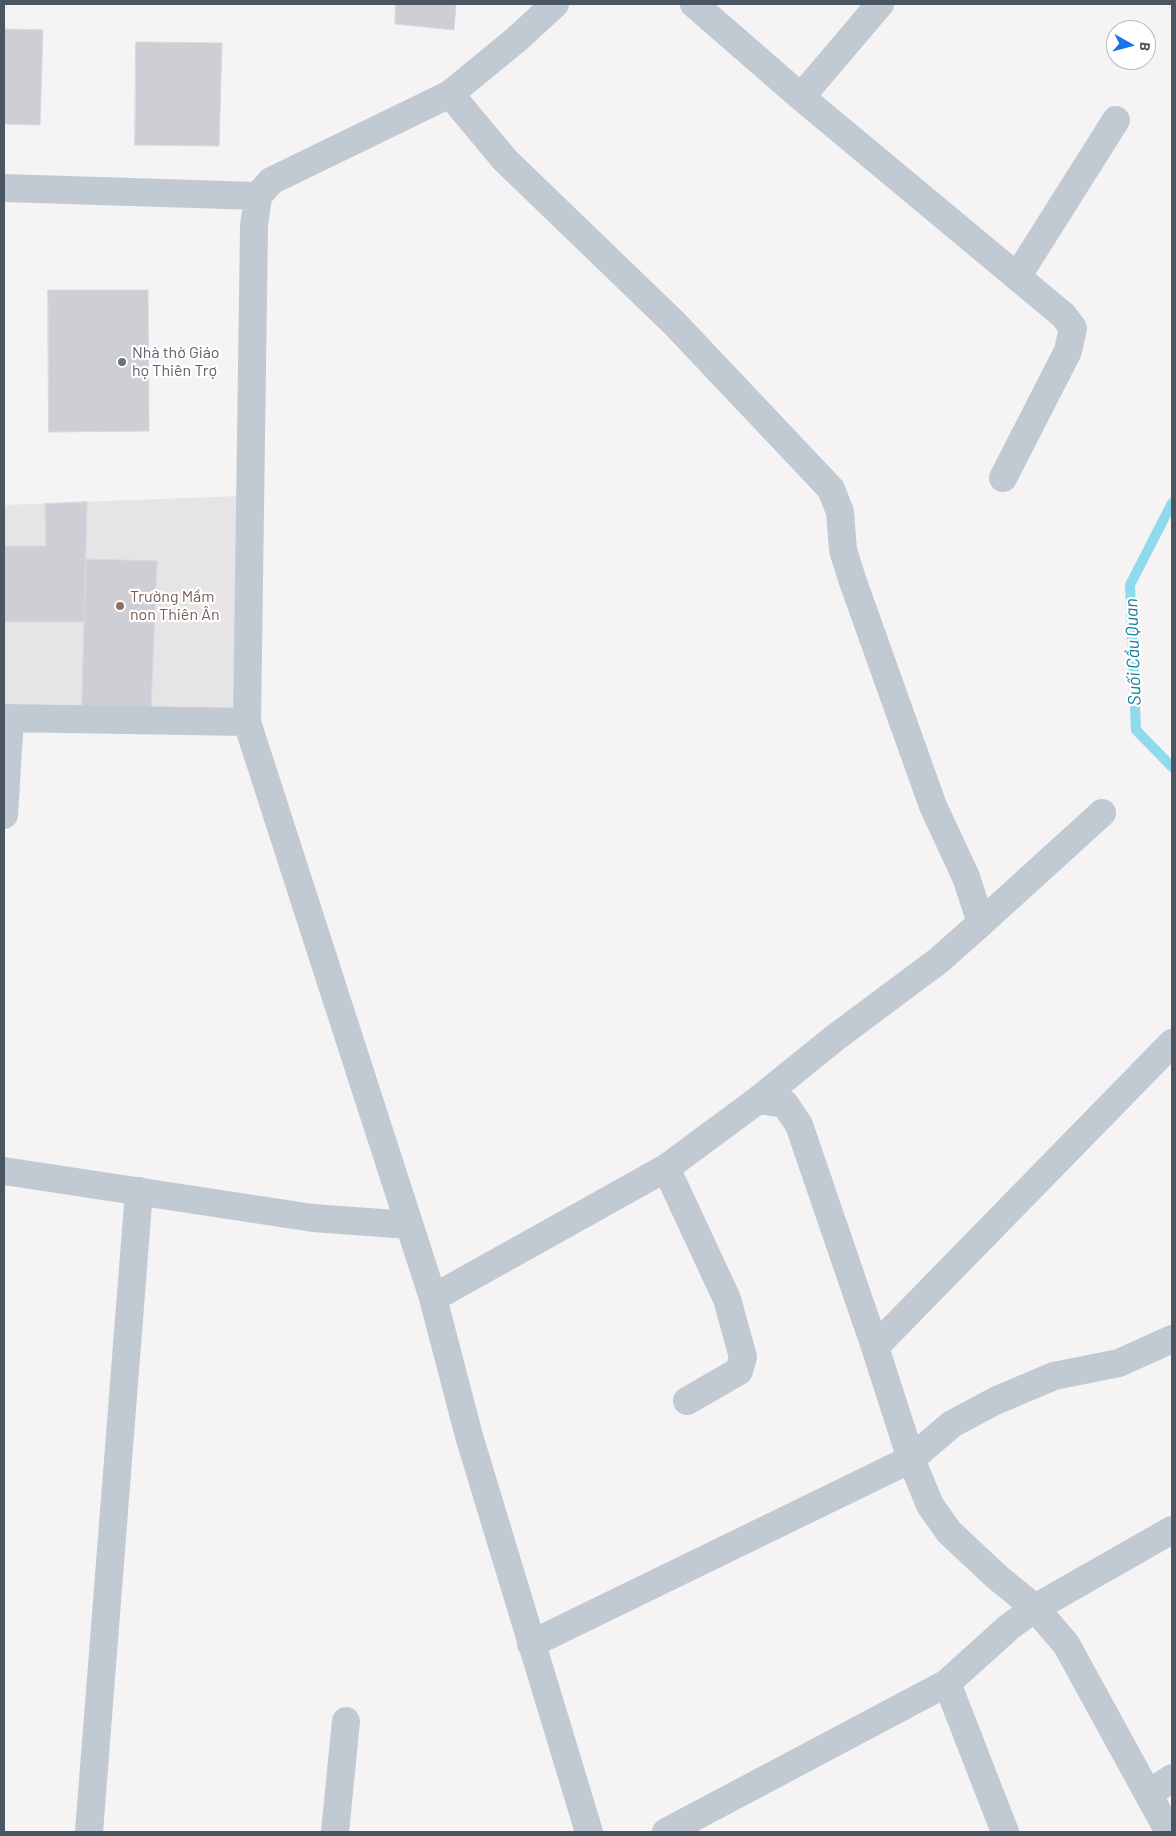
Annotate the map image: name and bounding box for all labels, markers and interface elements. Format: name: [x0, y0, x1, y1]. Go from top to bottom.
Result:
north arrow: [1106, 20, 1156, 70]
text: B: [1136, 41, 1154, 52]
place label: Nhà thờ Giáo họ Thiên Trợ: [132, 343, 220, 381]
marker: Nhà thờ Giáo họ Thiên Trợ: [116, 356, 128, 368]
place label: Trường Mầm non Thiên Ân: [130, 587, 220, 625]
water label: Suối Cầu Quan: [1120, 598, 1146, 706]
marker: Trường Mầm non Thiên Ân: [114, 600, 126, 612]

